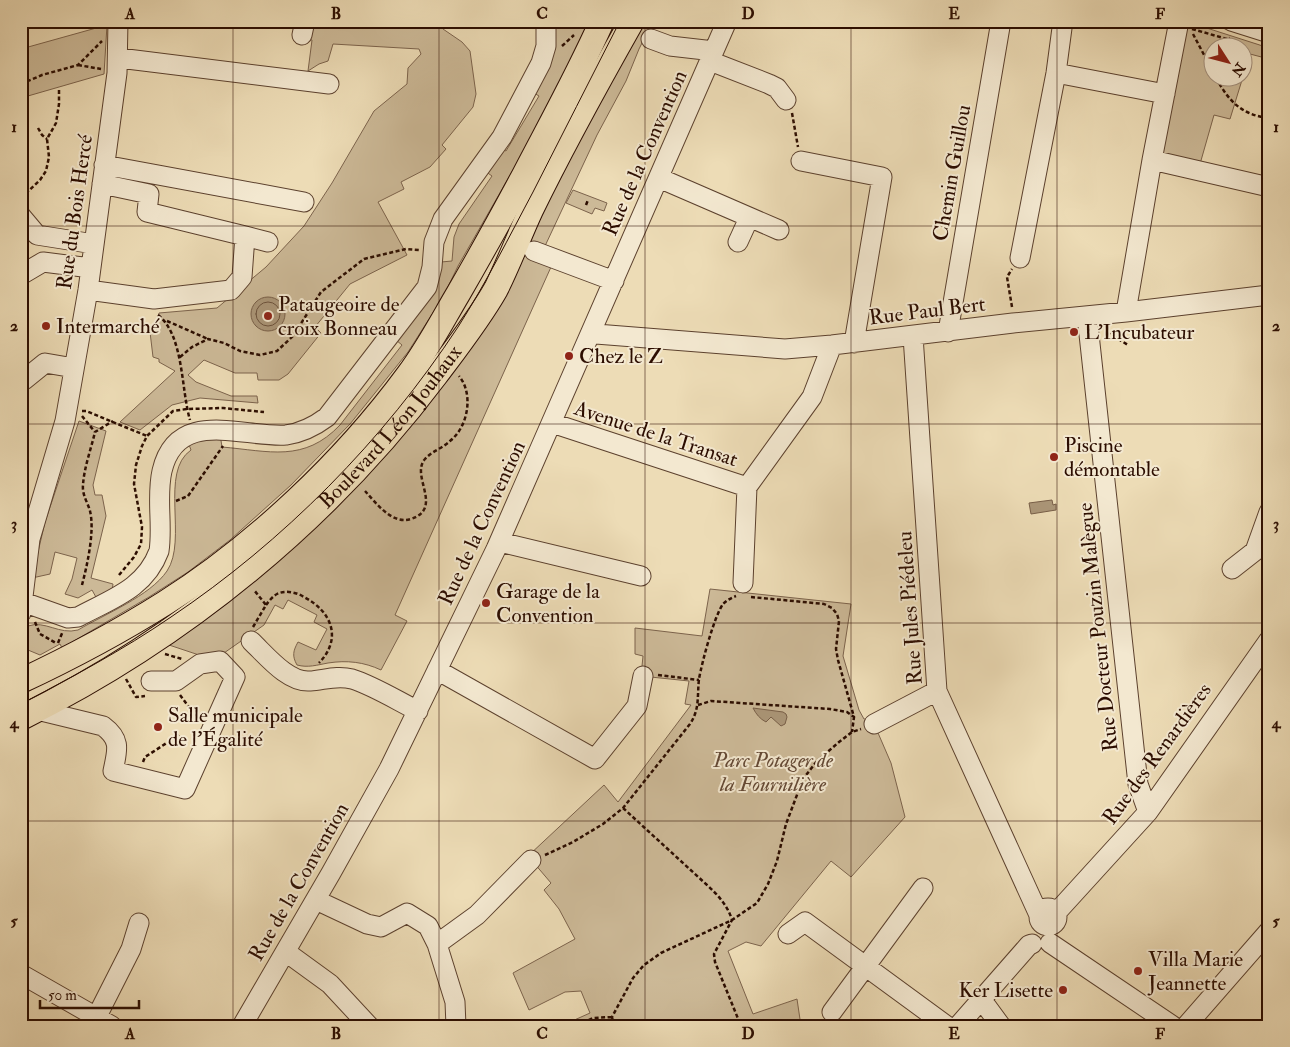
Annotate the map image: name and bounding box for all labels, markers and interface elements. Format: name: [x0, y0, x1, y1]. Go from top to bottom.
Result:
text: A: [124, 4, 136, 24]
text: B: [331, 4, 341, 24]
text: C: [536, 4, 548, 24]
text: D: [741, 4, 755, 24]
text: E: [948, 4, 960, 24]
text: F: [1155, 4, 1165, 24]
north arrow: [1202, 38, 1252, 88]
text: N: [1227, 58, 1249, 80]
street label: Rue de la Convention: [596, 66, 694, 240]
street label: Chemin Guillou: [927, 103, 977, 243]
text: 1: [11, 117, 17, 137]
text: 1: [1273, 117, 1279, 137]
street label: Rue du Bois Hercé: [51, 133, 99, 291]
street label: Rue Paul Bert: [867, 290, 987, 332]
place label: Pataugeoire de croix Bonneau: [278, 291, 400, 342]
marker: Pataugeoire de croix Bonneau: [262, 310, 274, 322]
place label: Intermarché: [56, 313, 160, 340]
text: 2: [10, 316, 18, 336]
text: 2: [1272, 316, 1280, 336]
place label: L'Incubateur: [1084, 319, 1195, 346]
marker: Intermarché: [40, 320, 52, 332]
marker: L'Incubateur: [1068, 326, 1080, 338]
street label: Boulevard Léon Jouhaux: [313, 339, 468, 514]
place label: Chez le Z: [579, 343, 663, 370]
marker: Chez le Z: [563, 350, 575, 362]
street label: Avenue de la Transat: [570, 395, 741, 473]
place label: Piscine démontable: [1064, 432, 1160, 483]
street label: Rue de la Convention: [432, 436, 532, 610]
marker: Piscine démontable: [1048, 451, 1060, 463]
street label: Rue Docteur Pouzin Malègue: [1071, 501, 1124, 753]
text: 3: [11, 514, 17, 534]
text: 3: [1273, 514, 1279, 534]
street label: Rue Jules Piédeleu: [891, 530, 929, 686]
place label: Garage de la Convention: [496, 578, 600, 629]
marker: Garage de la Convention: [480, 597, 492, 609]
street label: Rue des Renardières: [1096, 678, 1218, 830]
place label: Salle municipale de l'Égalité: [168, 702, 303, 753]
text: 4: [9, 713, 20, 733]
text: 4: [1271, 713, 1282, 733]
marker: Salle municipale de l'Égalité: [152, 721, 164, 733]
park label: Parc Potager de la Fournilière: [712, 747, 834, 798]
street label: Rue de la Convention: [243, 798, 355, 966]
text: 5: [10, 911, 18, 931]
text: 5: [1272, 911, 1280, 931]
place label: Villa Marie Jeannette: [1147, 946, 1243, 997]
marker: Villa Marie Jeannette: [1132, 965, 1144, 977]
scale bar: [40, 977, 139, 1009]
place label: Ker Lisette: [958, 977, 1053, 1004]
marker: Ker Lisette: [1057, 984, 1069, 996]
text: 50 m: [48, 986, 77, 1005]
text: A: [124, 1024, 136, 1044]
text: B: [331, 1024, 341, 1044]
text: C: [536, 1024, 548, 1044]
text: D: [741, 1024, 755, 1044]
text: E: [948, 1024, 960, 1044]
text: F: [1155, 1024, 1165, 1044]

